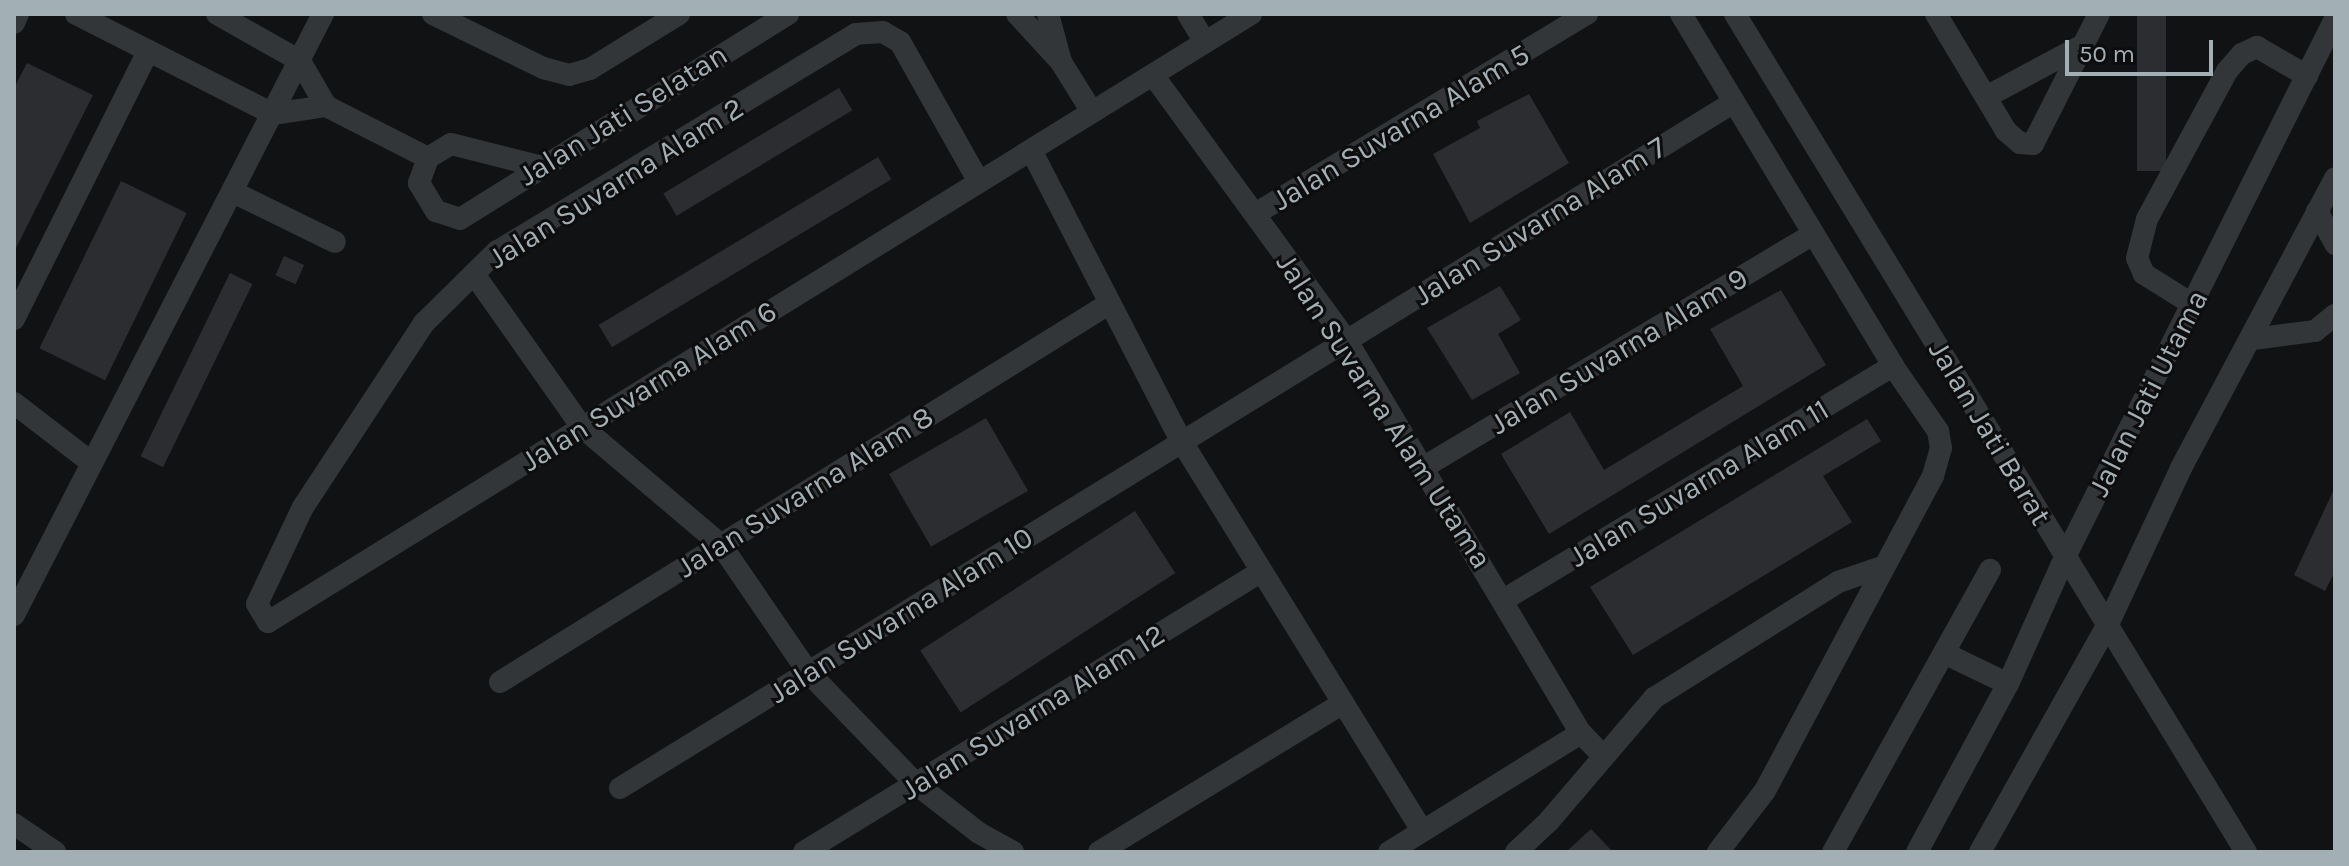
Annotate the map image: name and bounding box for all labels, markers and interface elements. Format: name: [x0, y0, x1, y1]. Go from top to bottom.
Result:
scale bar: [2069, 24, 2217, 74]
street label: Jalan Jati Selatan: [512, 36, 734, 194]
street label: Jalan Suvarna Alam 5: [1266, 36, 1536, 218]
text: 50 m: [2079, 40, 2135, 68]
street label: Jalan Suvarna Alam 2: [482, 90, 750, 276]
street label: Jalan Suvarna Alam 7: [1407, 129, 1673, 313]
street label: Jalan Suvarna Alam Utama: [1269, 247, 1499, 575]
street label: Jalan Suvarna Alam 9: [1484, 260, 1754, 442]
street label: Jalan Jati Utama: [2081, 284, 2215, 502]
street label: Jalan Suvarna Alam 6: [515, 293, 783, 479]
street label: Jalan Jati Barat: [1921, 334, 2059, 532]
street label: Jalan Suvarna Alam 11: [1563, 391, 1835, 575]
street label: Jalan Suvarna Alam 8: [670, 399, 940, 585]
street label: Jalan Suvarna Alam 10: [762, 519, 1040, 711]
street label: Jalan Suvarna Alam 12: [895, 616, 1171, 808]

